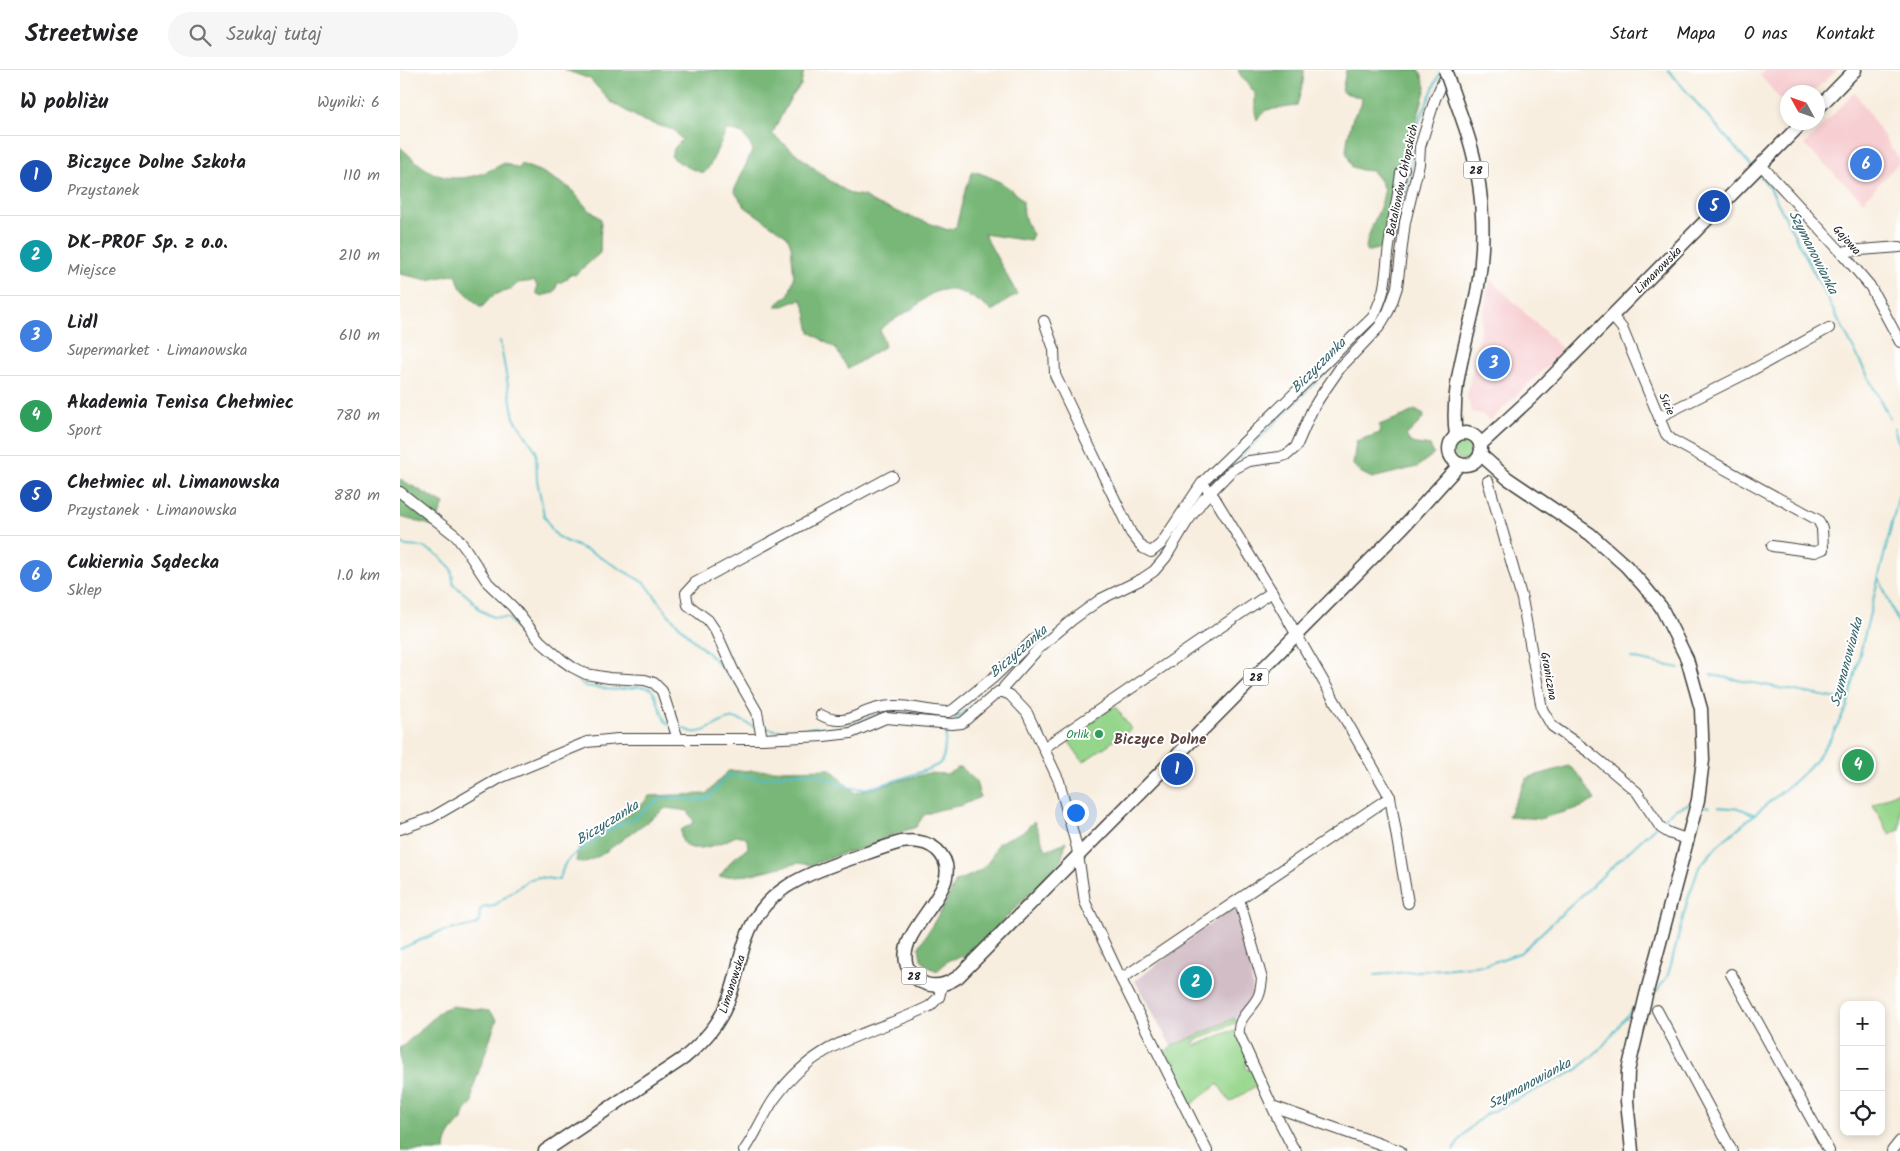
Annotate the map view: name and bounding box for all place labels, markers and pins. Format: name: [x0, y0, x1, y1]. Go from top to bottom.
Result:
pin: 6: [1850, 145, 1882, 183]
pin: 5: [1698, 187, 1730, 225]
pin: 3: [1478, 344, 1510, 382]
place label: Orlik: [1066, 725, 1089, 744]
marker: Orlik: [1093, 728, 1105, 740]
pin: 4: [1842, 746, 1874, 784]
pin: 1: [1161, 750, 1193, 788]
pin: 2: [1180, 963, 1212, 1001]

